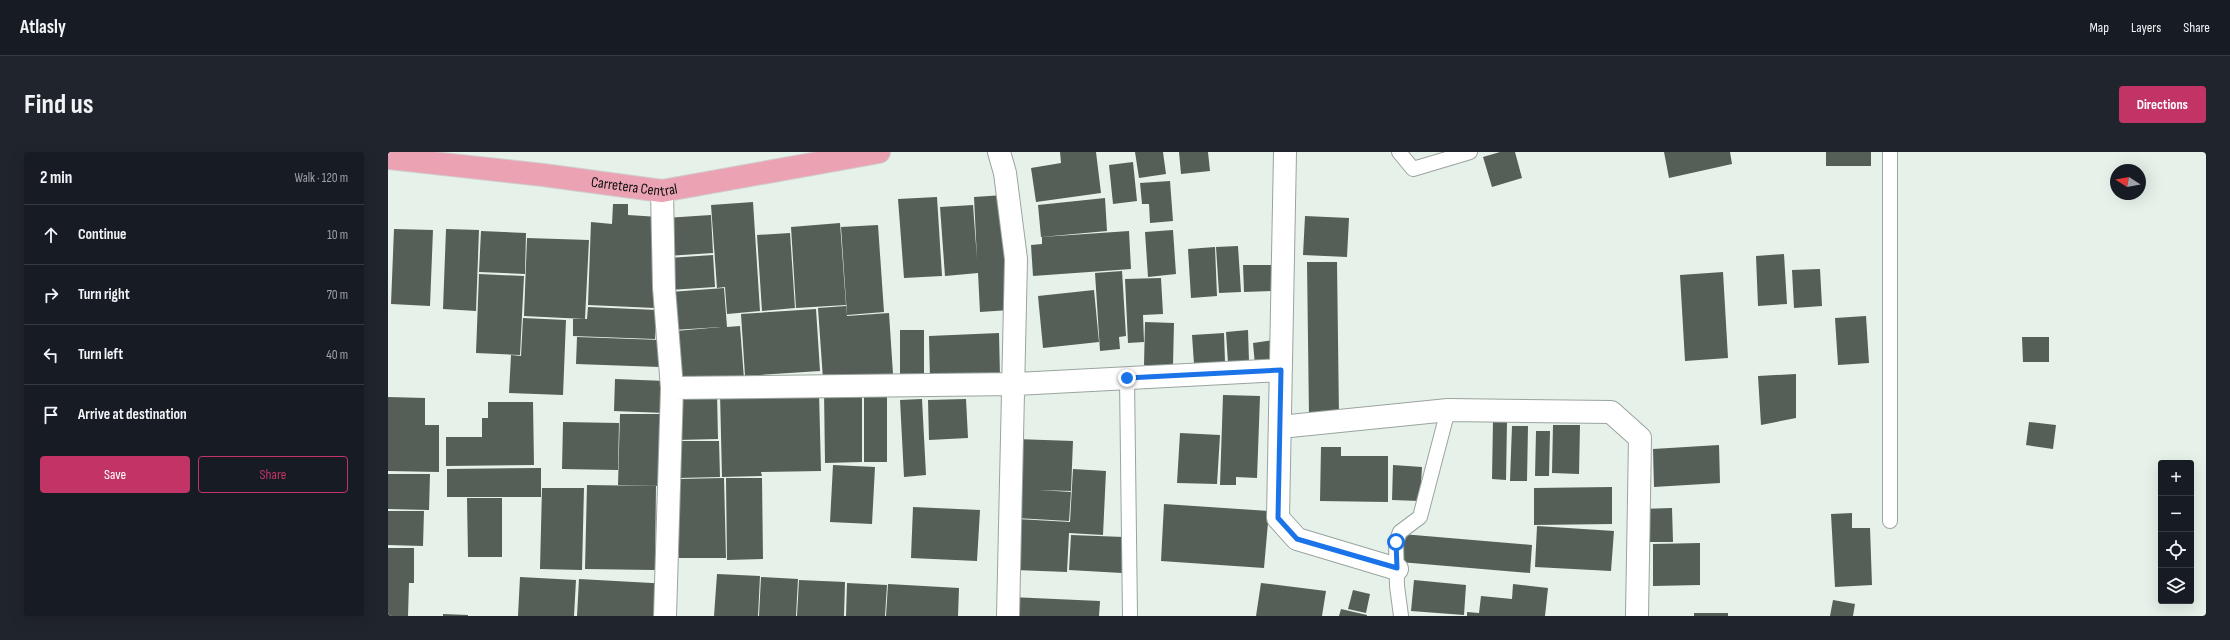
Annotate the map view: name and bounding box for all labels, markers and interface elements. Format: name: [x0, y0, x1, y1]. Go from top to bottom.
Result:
text: Atlasly: [20, 16, 66, 39]
text: Map: [2089, 19, 2109, 36]
text: Layers: [2131, 19, 2161, 36]
text: Share: [2183, 19, 2210, 36]
button: Directions: [2119, 86, 2206, 123]
text: Find us: [24, 88, 93, 121]
north arrow: [2110, 164, 2146, 200]
text: 2 min: [40, 168, 72, 188]
text: Walk · 120 m: [295, 170, 348, 186]
street label: Carretera Central: [590, 172, 679, 201]
icon: ahead: [40, 224, 62, 246]
text: Continue: [78, 225, 127, 244]
text: 10 m: [327, 227, 348, 243]
icon: right: [40, 284, 62, 306]
text: Turn right: [78, 285, 130, 304]
text: 70 m: [327, 287, 348, 303]
icon: left: [40, 344, 62, 366]
text: Turn left: [78, 345, 123, 364]
text: 40 m: [326, 347, 348, 363]
route end: [1118, 369, 1136, 387]
icon: arrive: [40, 404, 62, 426]
text: Arrive at destination: [78, 405, 187, 424]
button: Save: [40, 456, 190, 493]
button: Share: [198, 456, 348, 493]
map controls: [2158, 460, 2194, 604]
button: +: [2158, 460, 2194, 496]
button: −: [2158, 496, 2194, 532]
button: locate: [2158, 532, 2194, 568]
route start: [1387, 533, 1405, 551]
button: layers: [2158, 568, 2194, 604]

